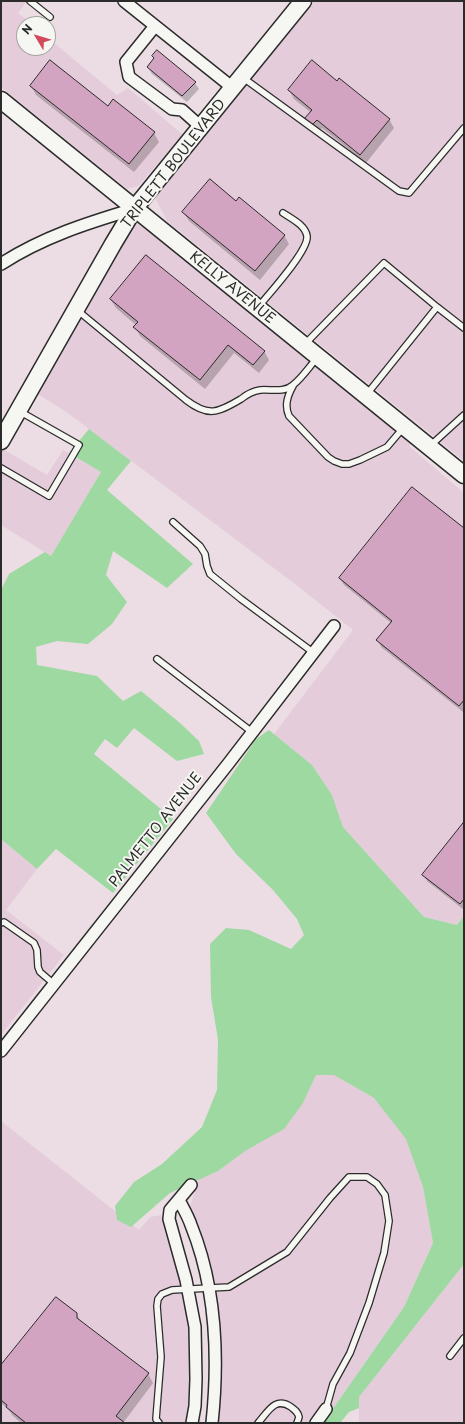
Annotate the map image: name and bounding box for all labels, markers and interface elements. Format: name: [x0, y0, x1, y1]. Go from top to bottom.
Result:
north arrow: [16, 16, 56, 56]
text: N: [18, 20, 36, 38]
street label: TRIPLETT BOULEVARD: [118, 96, 230, 232]
street label: KELLY AVENUE: [186, 248, 278, 328]
street label: PALMETTO AVENUE: [106, 770, 206, 890]

